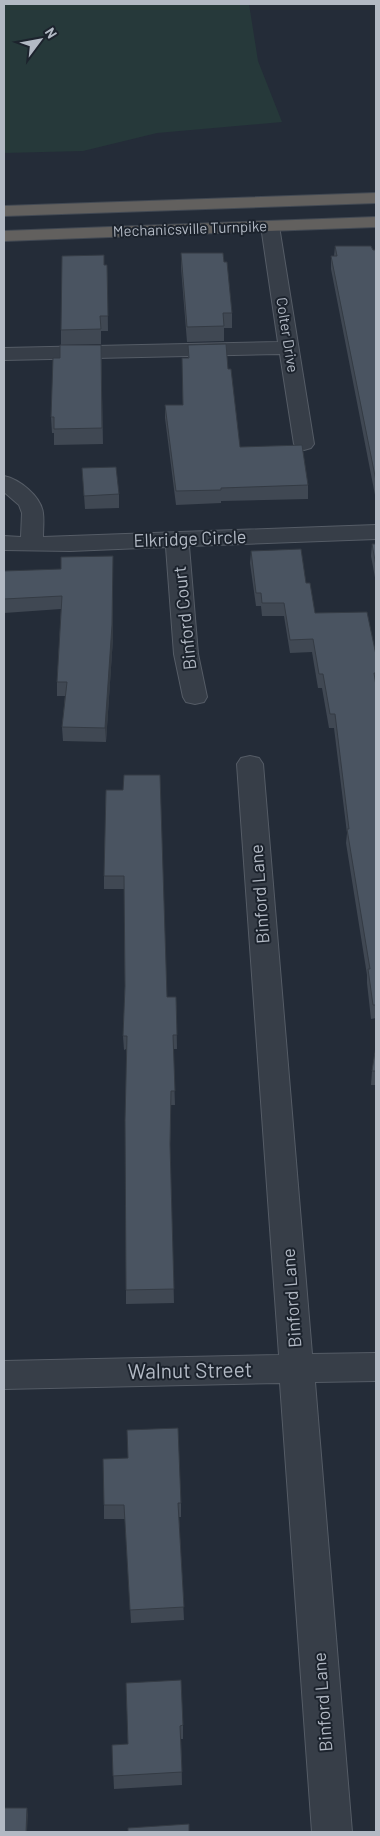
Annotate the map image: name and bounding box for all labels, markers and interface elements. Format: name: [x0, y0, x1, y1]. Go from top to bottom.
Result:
north arrow: [15, 15, 65, 65]
text: N: [42, 24, 61, 41]
street label: Mechanicsville Turnpike: [113, 216, 267, 240]
street label: Colter Drive: [273, 296, 303, 374]
street label: Elkridge Circle: [133, 525, 247, 551]
street label: Binford Court: [168, 565, 200, 671]
street label: Binford Lane: [245, 844, 273, 944]
street label: Binford Lane: [277, 1248, 305, 1348]
street label: Walnut Street: [127, 1356, 253, 1383]
street label: Binford Lane: [308, 1652, 336, 1752]

